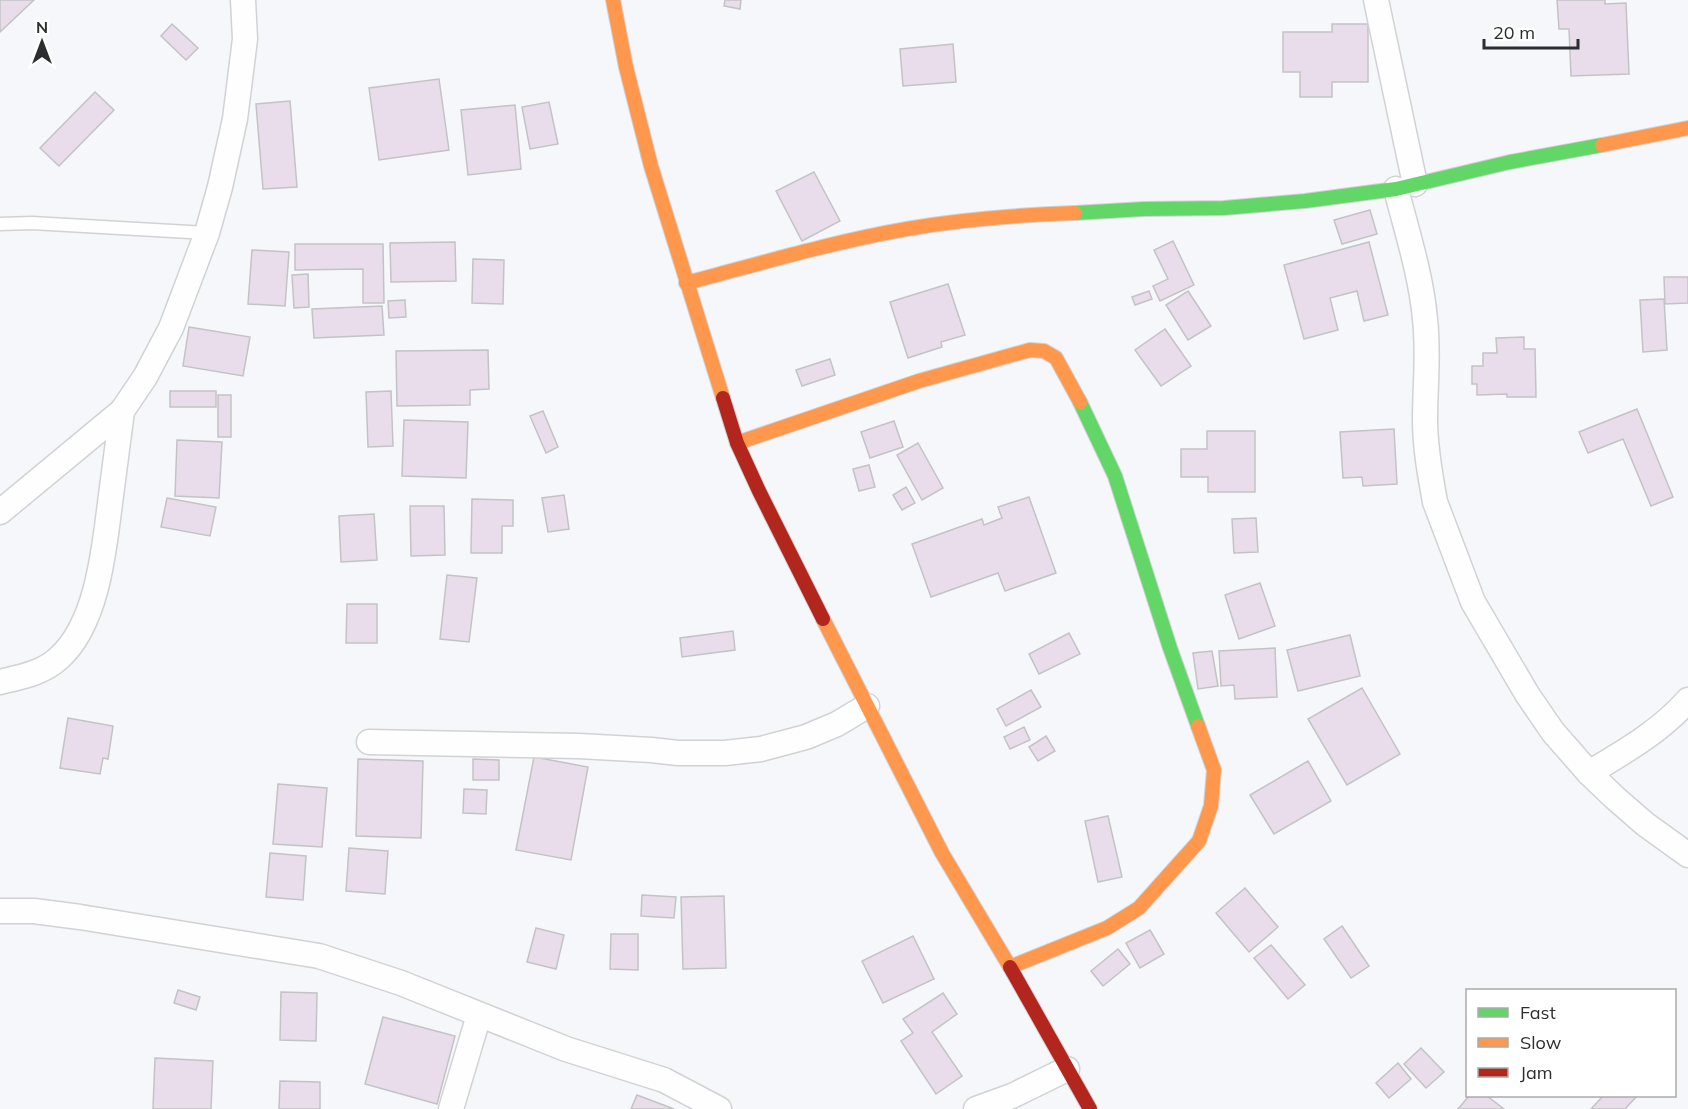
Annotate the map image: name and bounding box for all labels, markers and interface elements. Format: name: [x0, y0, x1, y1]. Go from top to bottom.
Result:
north arrow: [12, 12, 72, 72]
scale bar: [1484, 12, 1578, 50]
text: N: [36, 17, 48, 37]
text: 20 m: [1493, 21, 1535, 44]
legend: [1466, 989, 1676, 1097]
text: Fast: [1520, 1001, 1556, 1024]
text: Slow: [1520, 1031, 1562, 1054]
text: Jam: [1520, 1061, 1553, 1084]

